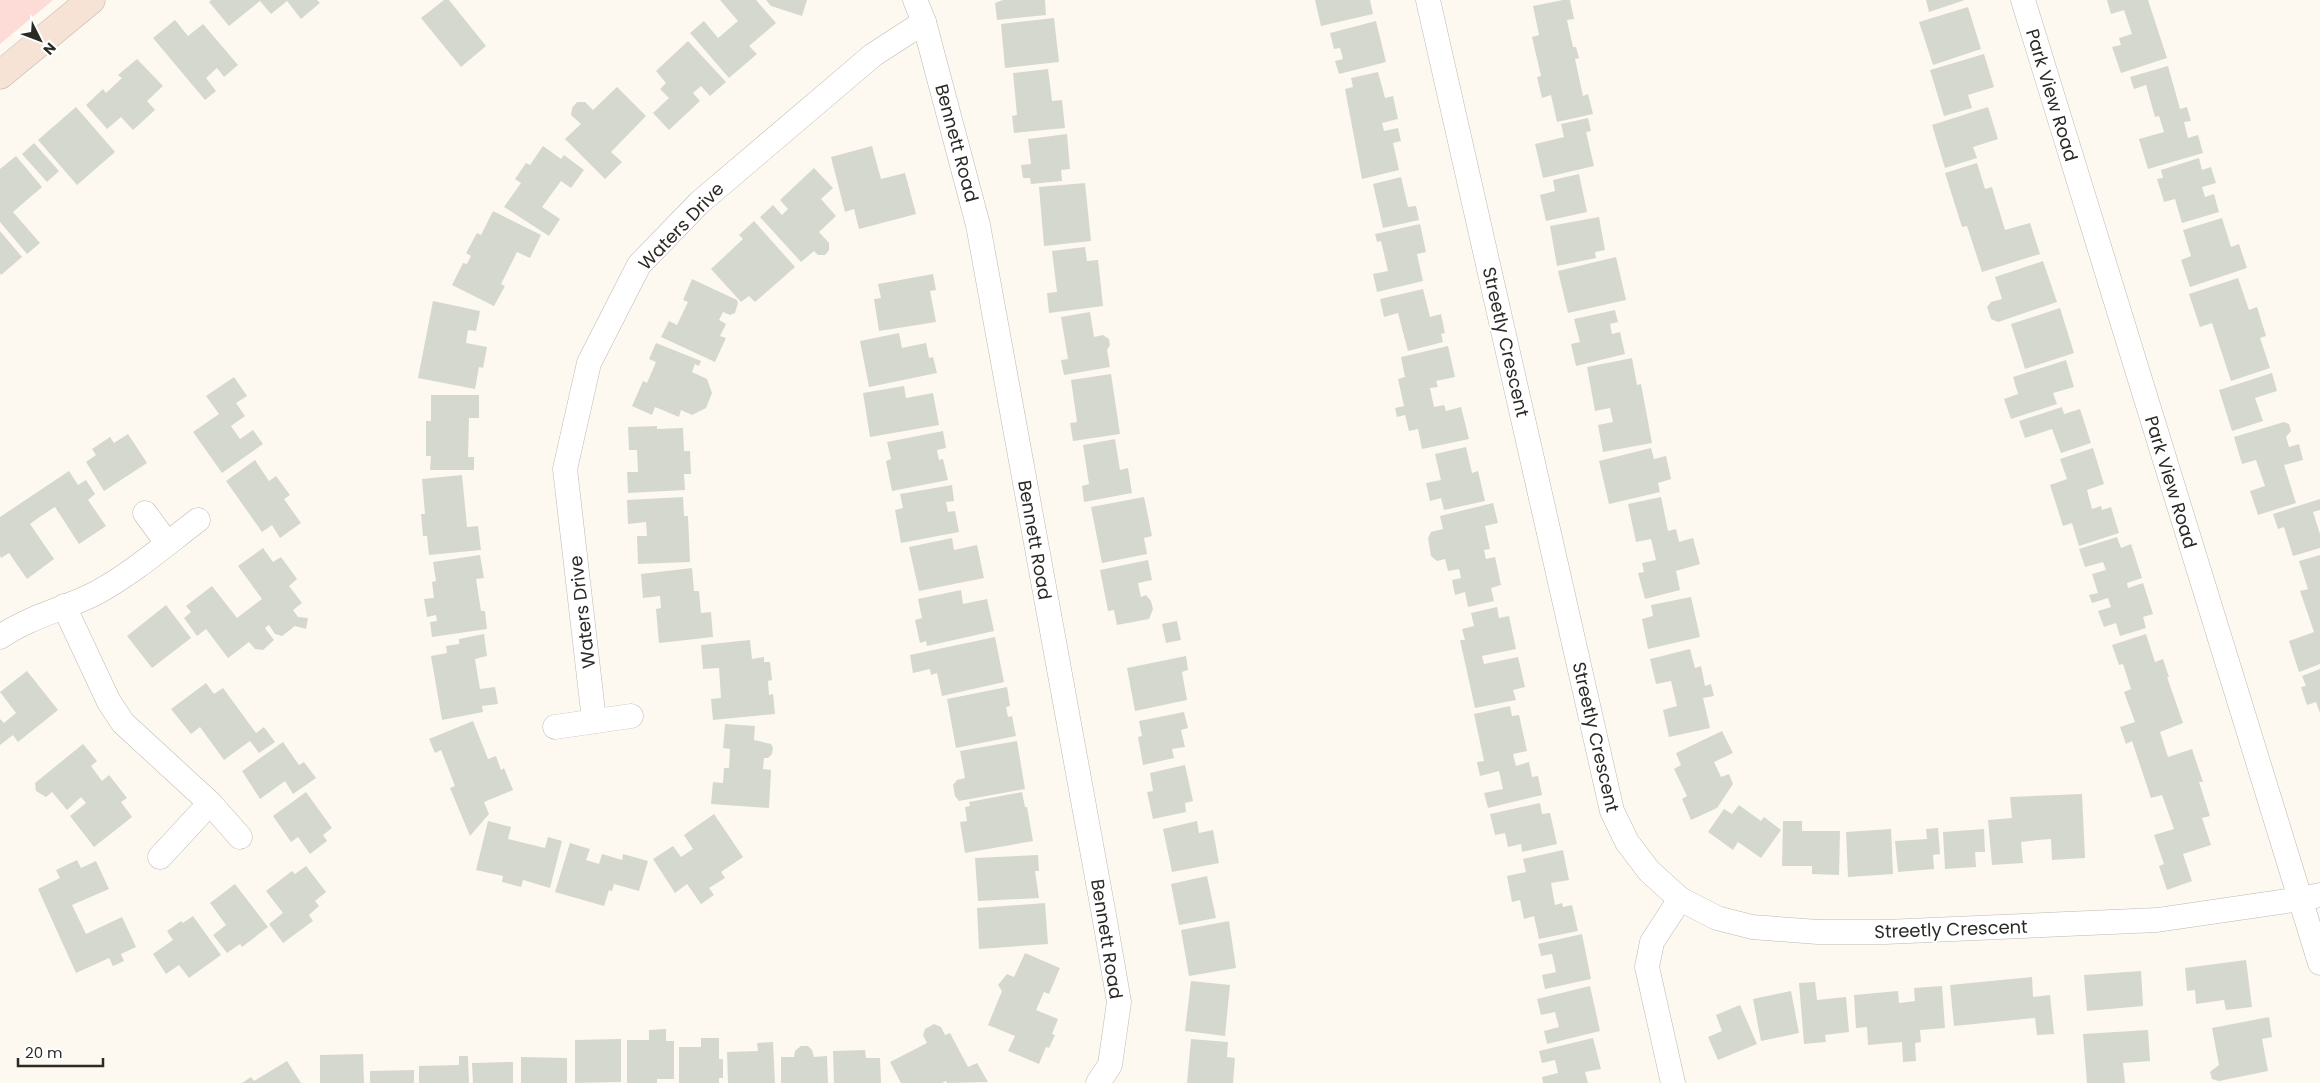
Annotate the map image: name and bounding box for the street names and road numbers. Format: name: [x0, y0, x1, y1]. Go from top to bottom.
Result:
street label: Park View Road: [2020, 26, 2084, 164]
street label: Bennett Road: [929, 81, 985, 205]
street label: Waters Drive: [633, 176, 729, 276]
street label: Streetly Crescent: [1477, 264, 1535, 420]
street label: Park View Road: [2139, 413, 2203, 551]
street label: Bennett Road: [1012, 478, 1058, 602]
street label: Waters Drive: [563, 554, 601, 670]
street label: Streetly Crescent: [1567, 659, 1625, 815]
street label: Bennett Road: [1085, 877, 1129, 1001]
street label: Streetly Crescent: [1874, 914, 2028, 944]

